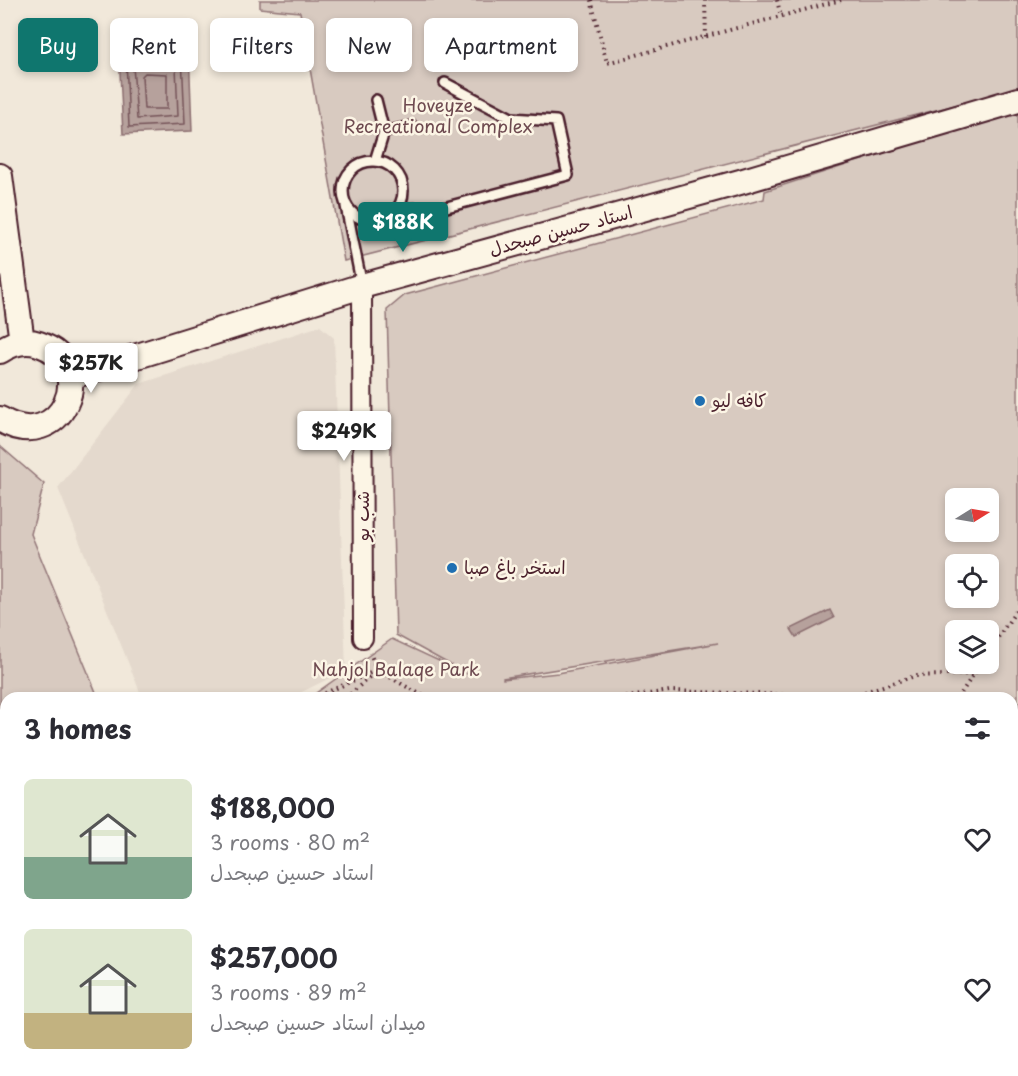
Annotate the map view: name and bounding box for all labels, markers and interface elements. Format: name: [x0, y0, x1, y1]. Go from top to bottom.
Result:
chip: Buy: [18, 18, 98, 72]
chip: Rent: [110, 18, 198, 72]
chip: Filters: [210, 18, 314, 72]
chip: New: [326, 18, 412, 72]
chip: Apartment: [424, 18, 578, 72]
park label: Hoveyze Recreational Complex: [344, 91, 532, 139]
street label: استاد حسین صبحدل: [486, 197, 635, 262]
pin: $188K: [361, 202, 445, 253]
text: $188K: [372, 206, 434, 236]
pin: $257K: [49, 343, 133, 394]
text: $257K: [59, 347, 123, 377]
place label: کافه لیو: [711, 386, 767, 413]
marker: کافه لیو: [693, 394, 707, 408]
pin: $249K: [302, 411, 386, 462]
text: $249K: [311, 415, 377, 445]
north arrow: [945, 488, 999, 542]
map controls: [945, 488, 999, 674]
street label: شب بو: [348, 491, 375, 543]
place label: استخر باغ صبا: [464, 553, 566, 580]
button: locate: [945, 554, 999, 608]
marker: استخر باغ صبا: [445, 561, 459, 575]
button: layers: [945, 620, 999, 674]
park label: Nahjol Balaqe Park: [312, 655, 480, 682]
text: 3 homes: [24, 709, 131, 748]
icon: filters: [961, 712, 994, 745]
text: $188,000: [210, 788, 335, 827]
icon: home: [72, 803, 144, 875]
icon: heart: [961, 823, 994, 856]
text: 3 rooms · 80 m²: [210, 827, 370, 857]
text: استاد حسین صبحدل: [210, 857, 374, 887]
text: $257,000: [210, 938, 338, 977]
icon: home: [72, 953, 144, 1025]
icon: heart: [961, 973, 994, 1006]
text: 3 rooms · 89 m²: [210, 977, 367, 1007]
text: میدان استاد حسین صبحدل: [210, 1007, 426, 1037]

